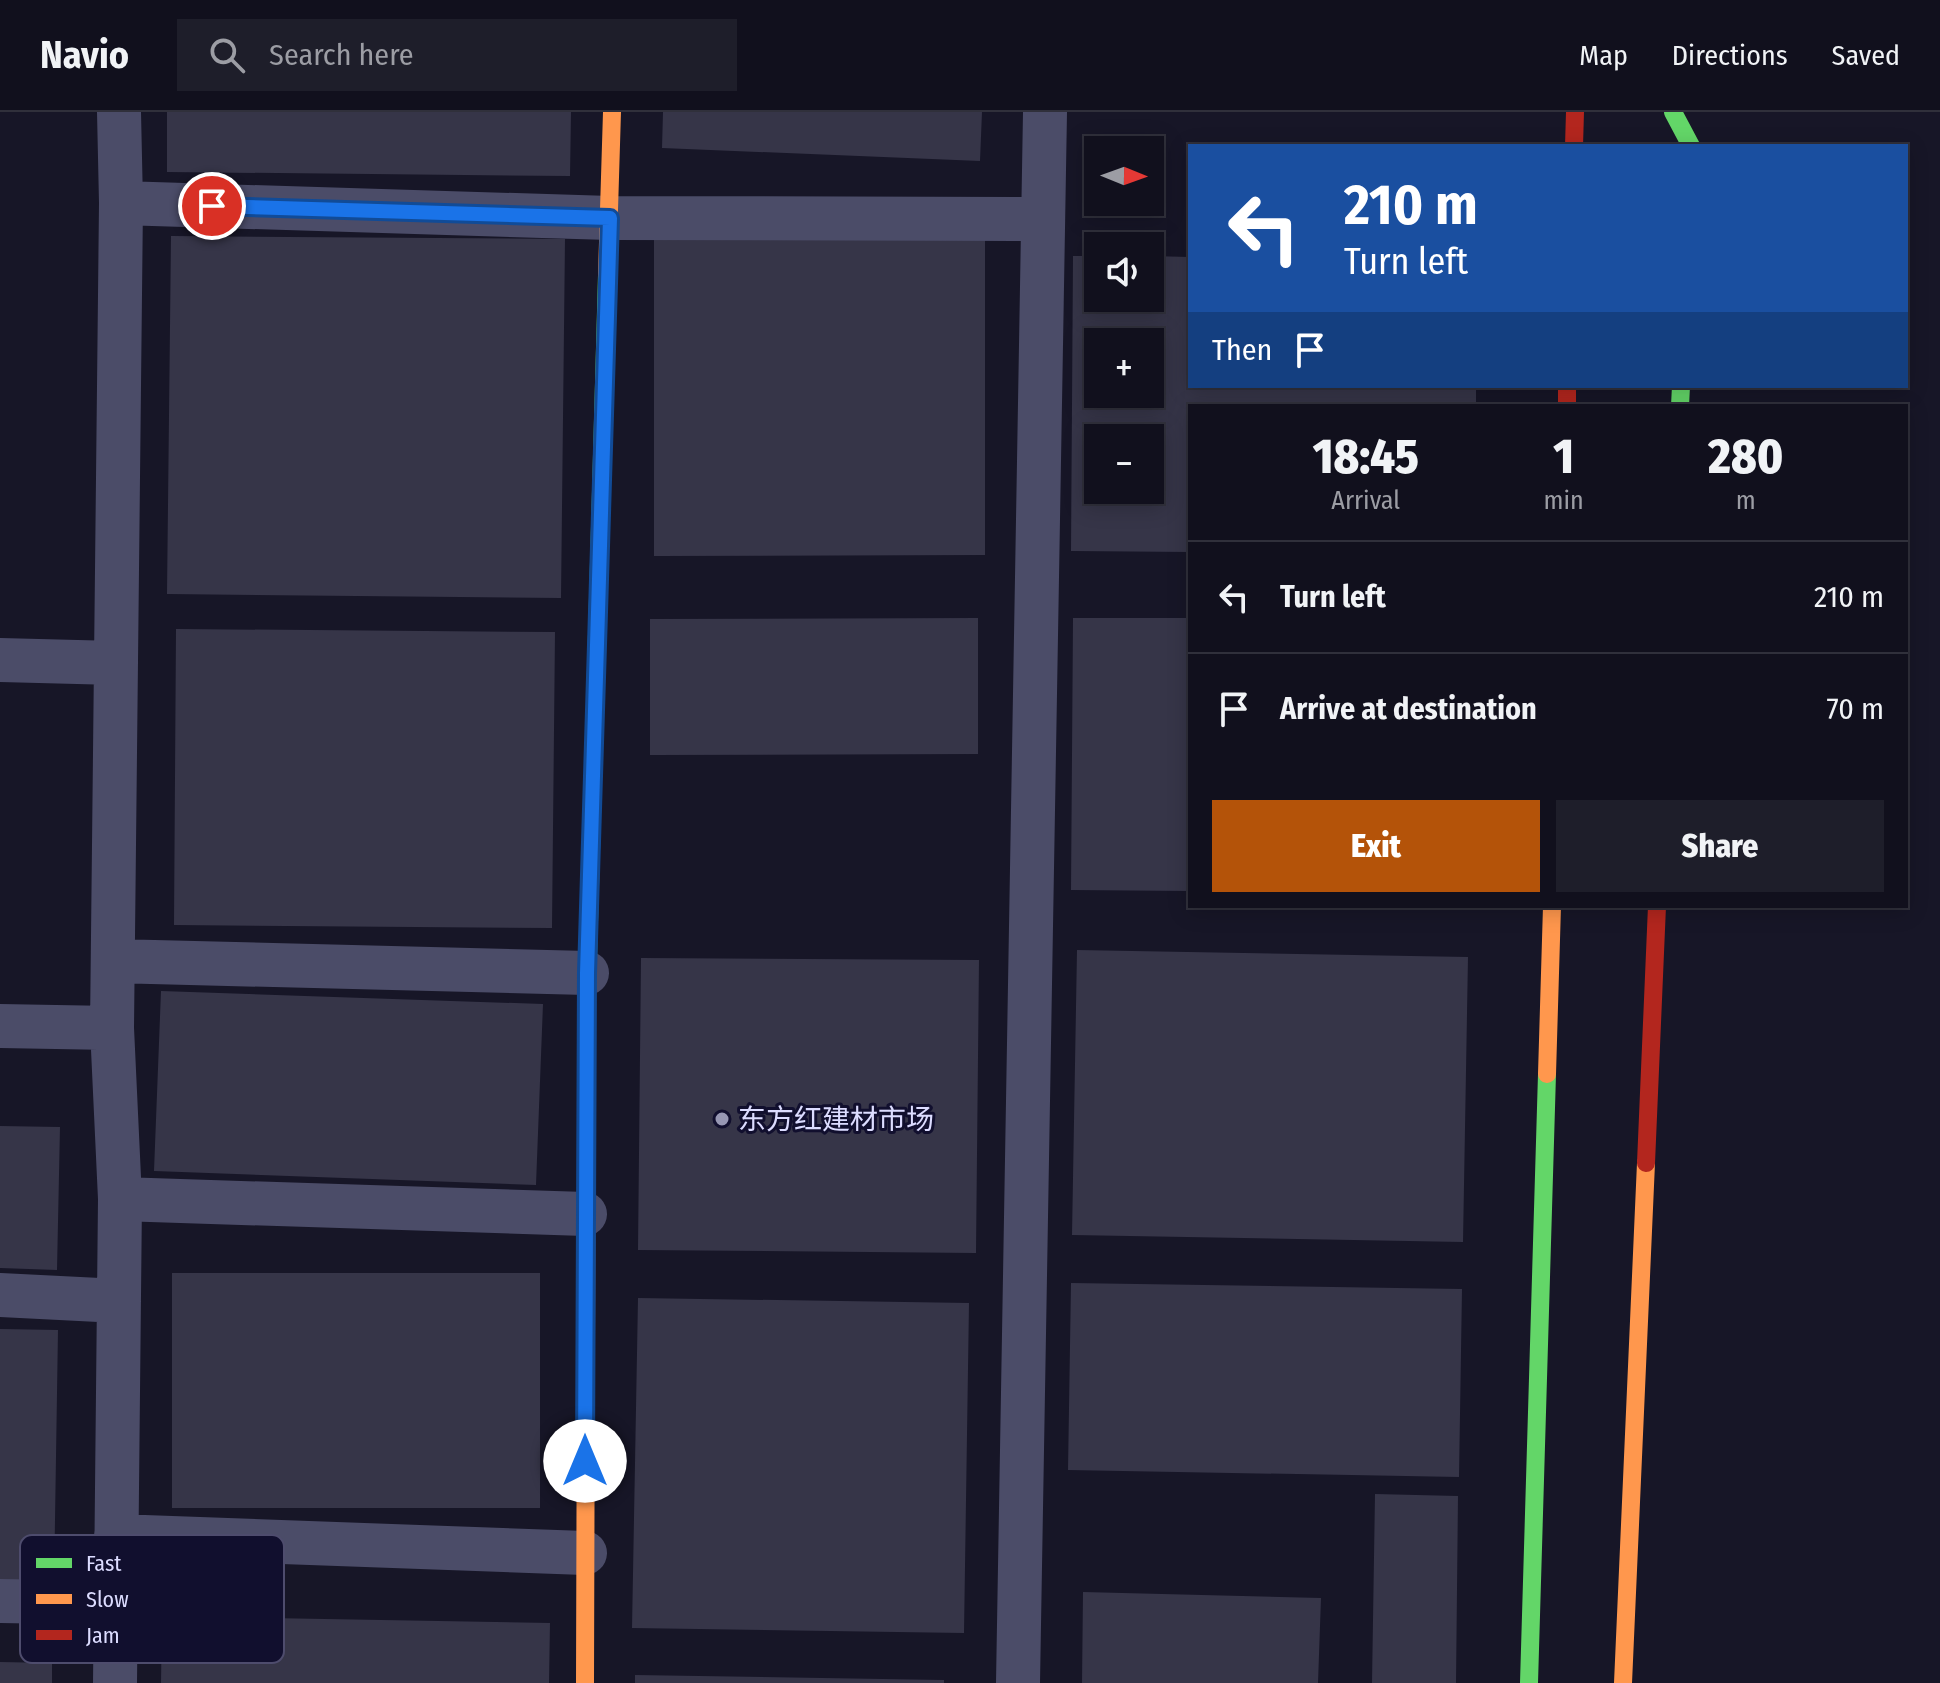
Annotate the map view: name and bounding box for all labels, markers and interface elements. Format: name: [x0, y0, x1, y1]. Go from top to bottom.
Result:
search box: [177, 19, 737, 91]
text: Navio: [40, 32, 129, 78]
icon: search: [205, 33, 249, 77]
text: Search here: [269, 37, 414, 73]
text: Map: [1579, 39, 1628, 72]
text: Directions: [1672, 39, 1788, 72]
text: Saved: [1832, 39, 1900, 72]
north arrow: [1084, 136, 1164, 216]
map controls: [1084, 136, 1164, 504]
pin: [178, 172, 246, 240]
text: 210 m: [1344, 172, 1478, 239]
icon: left: [1212, 176, 1316, 280]
icon: arrive: [190, 184, 234, 228]
button: sound: [1084, 232, 1164, 312]
text: Turn left: [1344, 240, 1468, 284]
button: +: [1084, 328, 1164, 408]
icon: arrive: [1288, 328, 1332, 372]
text: Then: [1212, 332, 1272, 368]
button: −: [1084, 424, 1164, 504]
text: 18:45: [1313, 428, 1419, 486]
text: 1: [1553, 428, 1574, 486]
text: 280: [1708, 428, 1783, 486]
text: Arrival: [1331, 485, 1400, 516]
text: min: [1543, 485, 1584, 516]
text: m: [1736, 485, 1756, 516]
icon: left: [1212, 575, 1256, 619]
text: Turn left: [1280, 579, 1386, 615]
text: 210 m: [1814, 579, 1884, 615]
icon: arrive: [1212, 687, 1256, 731]
text: Arrive at destination: [1280, 691, 1537, 727]
text: 70 m: [1826, 691, 1884, 727]
button: Exit: [1212, 800, 1540, 892]
button: Share: [1556, 800, 1884, 892]
place label: 东方红建材市场: [738, 1103, 934, 1136]
marker: 东方红建材市场: [713, 1110, 731, 1128]
position arrow: [543, 1419, 627, 1503]
legend: [20, 1535, 284, 1663]
text: Fast: [86, 1550, 122, 1577]
text: Slow: [86, 1586, 129, 1613]
text: Jam: [86, 1622, 120, 1649]

